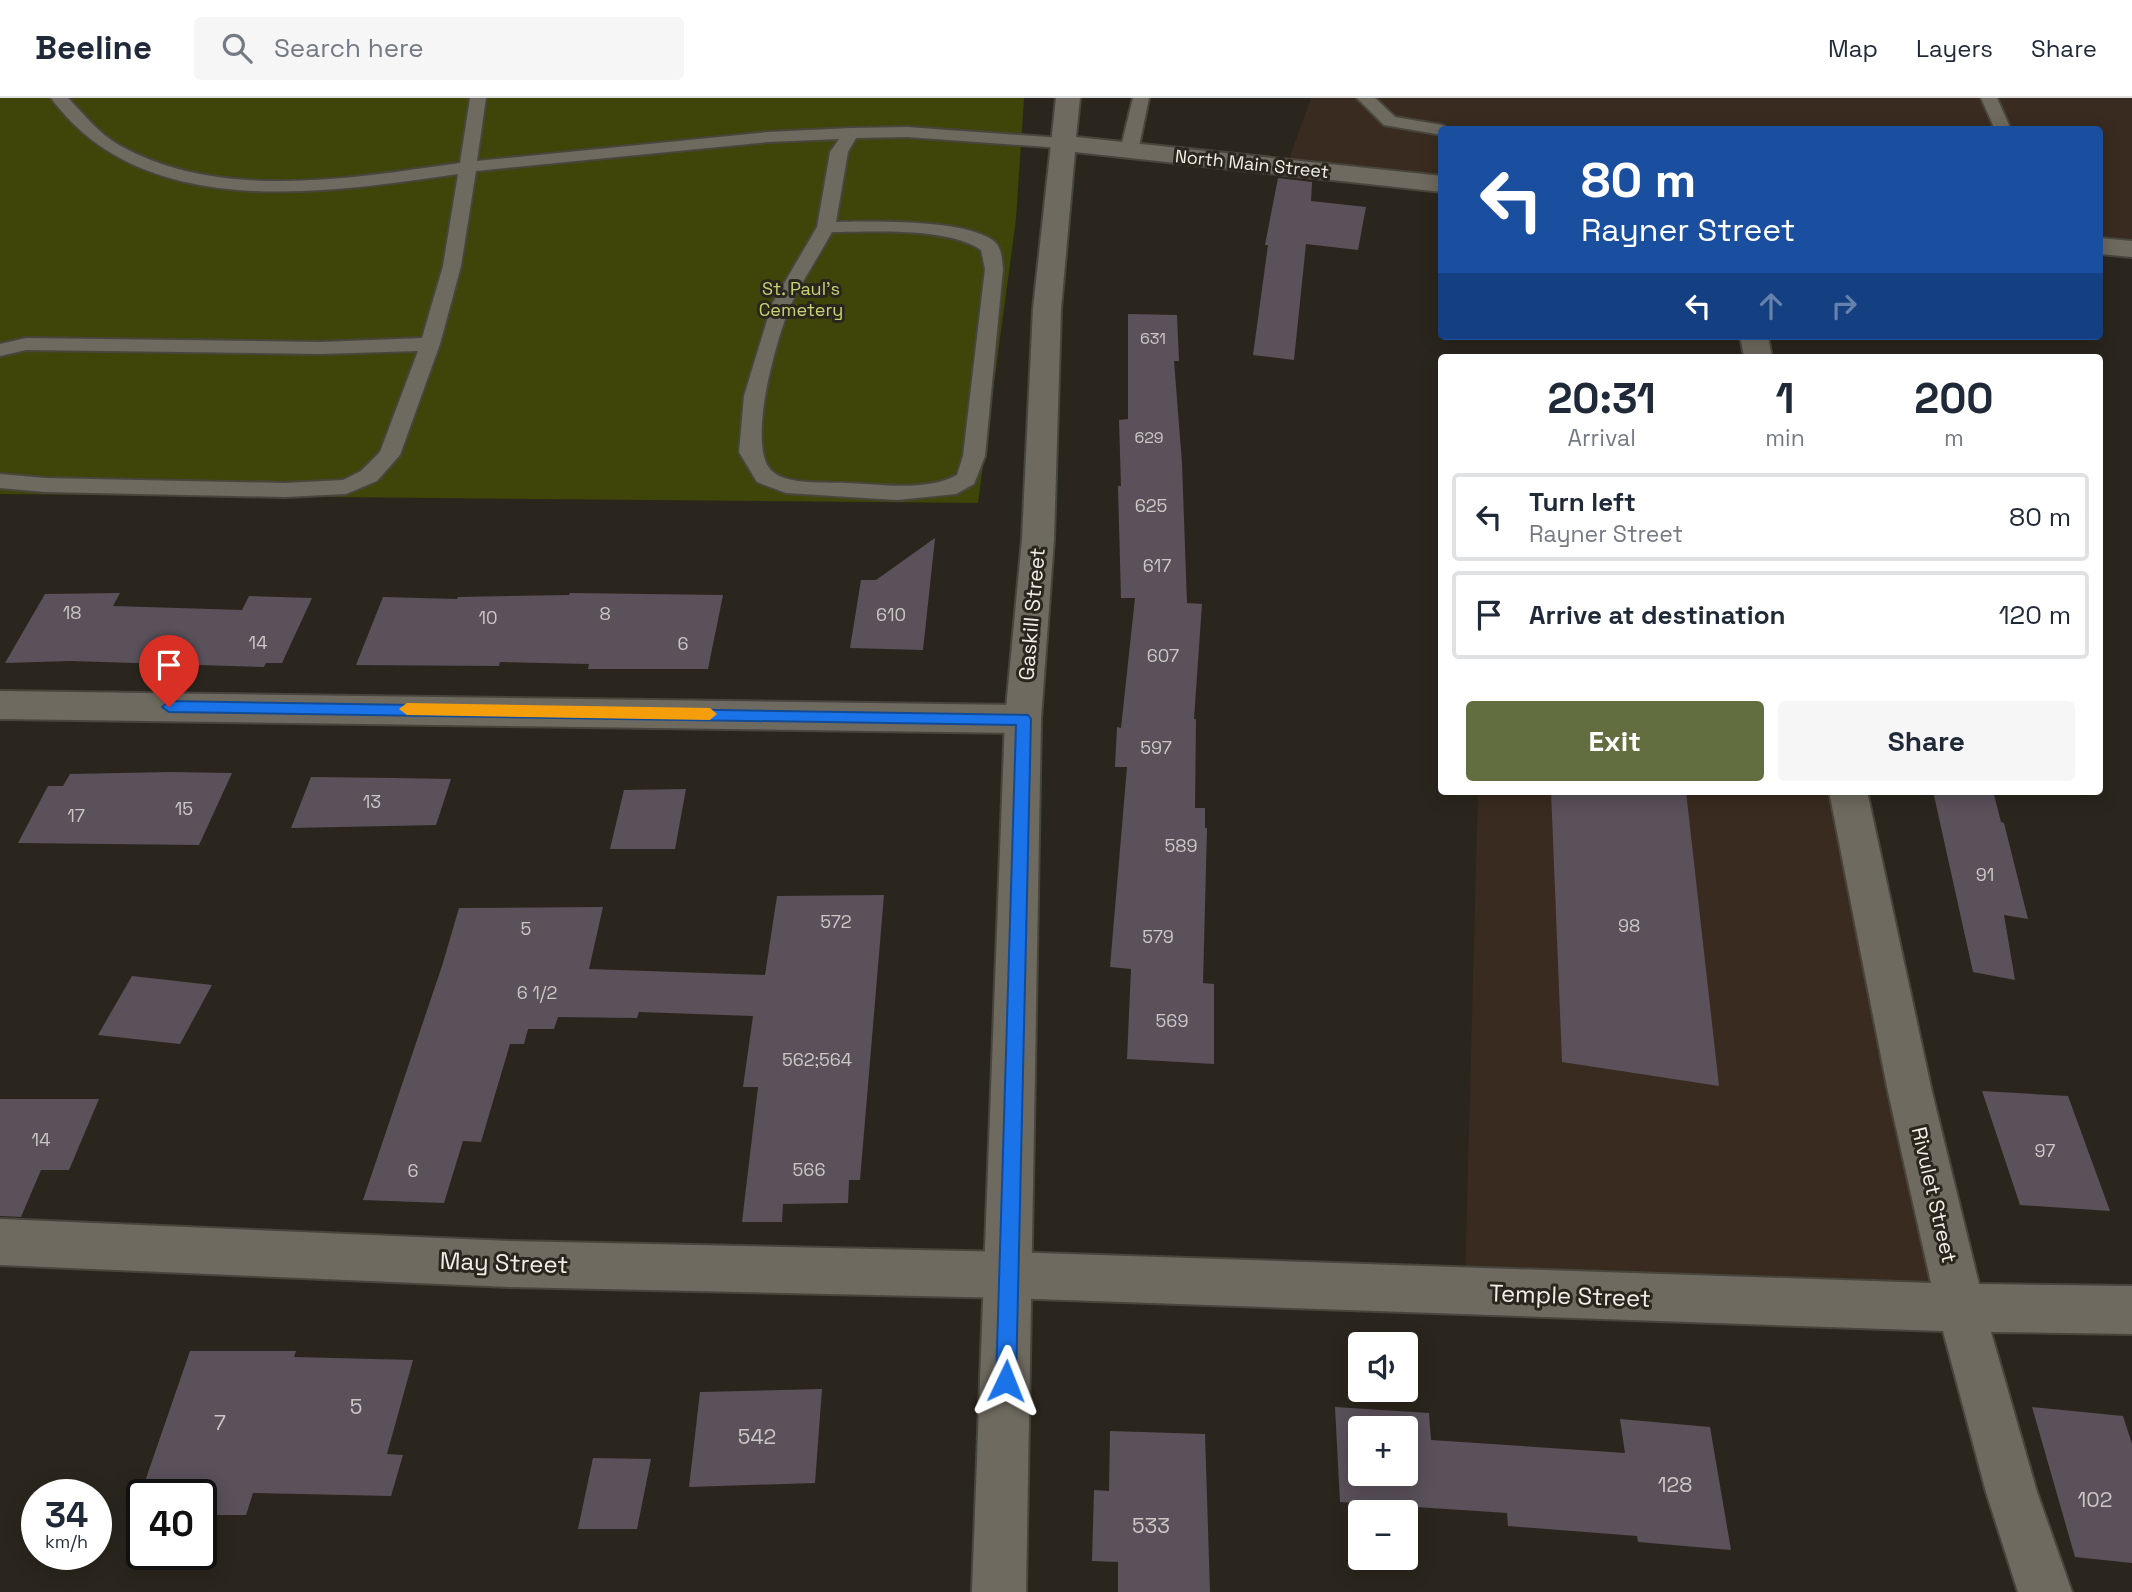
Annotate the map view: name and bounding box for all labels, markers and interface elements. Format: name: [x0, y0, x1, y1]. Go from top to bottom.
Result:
search box: [194, 17, 684, 80]
text: Beeline: [35, 27, 152, 69]
icon: search: [218, 29, 256, 67]
text: Search here: [274, 31, 424, 65]
text: Map: [1828, 33, 1878, 64]
text: Layers: [1916, 33, 1993, 64]
text: Share: [2031, 33, 2097, 64]
street label: North Main Street: [1174, 144, 1330, 183]
text: 80 m: [1581, 149, 1696, 211]
icon: left: [1466, 154, 1557, 245]
text: Rayner Street: [1581, 210, 1795, 250]
park label: St. Paul's Cemetery: [759, 277, 843, 321]
icon: left: [1679, 287, 1717, 325]
icon: ahead: [1752, 287, 1790, 325]
icon: right: [1825, 287, 1863, 325]
house number: 631: [1140, 328, 1166, 349]
text: 20:31: [1547, 372, 1656, 425]
text: 1: [1776, 372, 1795, 425]
text: 200: [1914, 372, 1994, 425]
text: Arrival: [1567, 423, 1636, 453]
text: min: [1765, 423, 1805, 453]
text: m: [1944, 423, 1964, 453]
house number: 629: [1134, 427, 1164, 448]
text: Turn left: [1529, 485, 1636, 519]
house number: 625: [1135, 494, 1167, 517]
icon: left: [1470, 498, 1508, 536]
text: 80 m: [2009, 500, 2071, 534]
text: Rayner Street: [1529, 519, 1683, 549]
street label: Gaskill Street: [1012, 546, 1051, 681]
house number: 617: [1143, 554, 1171, 577]
icon: arrive: [1470, 596, 1508, 634]
text: Arrive at destination: [1529, 598, 1786, 632]
text: 120 m: [1999, 598, 2071, 632]
house number: 18: [63, 601, 81, 624]
house number: 8: [599, 602, 611, 625]
house number: 610: [876, 603, 906, 626]
house number: 10: [478, 606, 498, 629]
house number: 14: [249, 631, 267, 654]
house number: 6: [677, 632, 689, 655]
pin: [139, 635, 199, 707]
house number: 607: [1147, 644, 1179, 667]
icon: arrive: [150, 646, 188, 684]
button: Exit: [1466, 701, 1764, 781]
button: Share: [1778, 701, 2075, 781]
house number: 597: [1140, 736, 1172, 759]
house number: 13: [363, 790, 381, 813]
house number: 15: [175, 797, 193, 820]
house number: 17: [67, 804, 85, 827]
house number: 589: [1164, 834, 1198, 857]
house number: 91: [1976, 863, 1994, 886]
house number: 572: [820, 910, 852, 933]
house number: 98: [1618, 914, 1640, 937]
house number: 5: [521, 917, 531, 940]
house number: 579: [1142, 925, 1174, 948]
house number: 6 1/2: [517, 981, 557, 1004]
house number: 569: [1156, 1009, 1188, 1032]
house number: 562;564: [782, 1048, 852, 1071]
street label: Rivulet Street: [1906, 1124, 1963, 1266]
house number: 14: [32, 1128, 50, 1151]
house number: 97: [2035, 1139, 2055, 1162]
house number: 566: [793, 1158, 825, 1181]
house number: 6: [407, 1159, 419, 1182]
street label: May Street: [439, 1245, 569, 1280]
street label: Temple Street: [1489, 1277, 1651, 1314]
map controls: [1348, 1332, 1418, 1570]
button: sound: [1348, 1332, 1418, 1402]
position arrow: [969, 1344, 1043, 1418]
house number: 5: [350, 1393, 362, 1420]
house number: 7: [214, 1409, 226, 1436]
button: +: [1348, 1416, 1418, 1486]
house number: 542: [738, 1423, 776, 1450]
house number: 128: [1658, 1471, 1692, 1498]
speed limit sign: 40: [126, 1479, 217, 1570]
house number: 102: [2078, 1486, 2112, 1513]
text: 34: [45, 1493, 88, 1537]
button: −: [1348, 1500, 1418, 1570]
house number: 533: [1132, 1512, 1170, 1539]
text: km/h: [45, 1530, 88, 1553]

